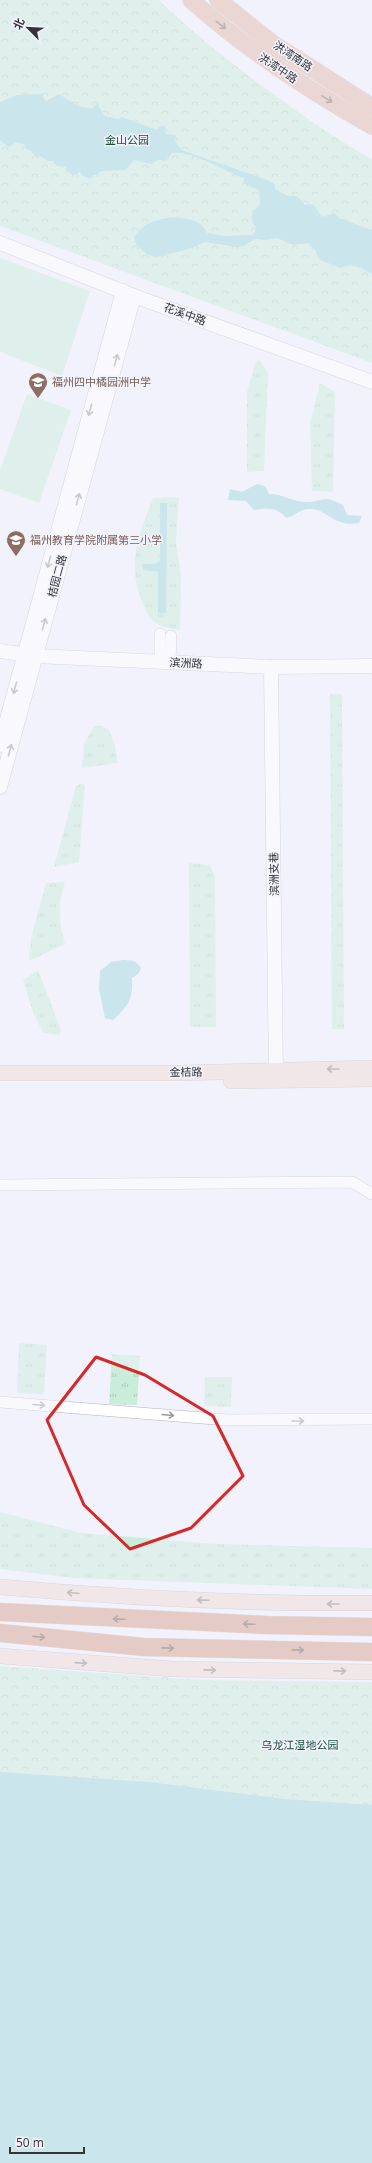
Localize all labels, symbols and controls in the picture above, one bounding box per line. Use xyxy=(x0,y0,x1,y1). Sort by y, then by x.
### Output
north arrow xyxy=(8,8,48,48)
text: 北 xyxy=(9,16,27,32)
one-way arrow xyxy=(215,21,226,30)
street label: 洪湾南路 xyxy=(271,37,316,74)
street label: 洪湾中路 xyxy=(256,49,301,86)
one-way arrow xyxy=(321,96,333,104)
park label: 金山公园 xyxy=(105,132,149,147)
street label: 花溪中路 xyxy=(162,299,208,328)
one-way arrow xyxy=(113,354,120,367)
school or university icon: 福州四中橘园洲中学 xyxy=(27,371,49,399)
place label: 福州四中橘园洲中学 xyxy=(52,374,151,389)
one-way arrow xyxy=(86,403,94,416)
one-way arrow xyxy=(75,493,82,506)
school or university icon: 福州教育学院附属第三小学 xyxy=(5,529,27,557)
place label: 福州教育学院附属第三小学 xyxy=(30,532,162,547)
street label: 桔园二路 xyxy=(44,553,69,599)
one-way arrow xyxy=(45,556,52,569)
one-way arrow xyxy=(41,618,48,631)
street label: 滨洲路 xyxy=(169,654,203,671)
one-way arrow xyxy=(11,681,18,694)
one-way arrow xyxy=(7,744,14,757)
street label: 滨洲支巷 xyxy=(266,852,281,896)
street label: 金桔路 xyxy=(169,1064,203,1079)
one-way arrow xyxy=(327,1065,340,1073)
one-way arrow xyxy=(32,1401,45,1409)
one-way arrow xyxy=(161,1412,174,1419)
one-way arrow xyxy=(291,1417,304,1425)
one-way arrow xyxy=(67,1590,80,1597)
one-way arrow xyxy=(197,1596,210,1604)
one-way arrow xyxy=(327,1600,340,1608)
one-way arrow xyxy=(113,1615,126,1623)
one-way arrow xyxy=(243,1621,256,1628)
one-way arrow xyxy=(32,1633,45,1641)
one-way arrow xyxy=(161,1644,174,1651)
one-way arrow xyxy=(291,1646,304,1654)
one-way arrow xyxy=(74,1659,87,1666)
one-way arrow xyxy=(203,1666,216,1673)
one-way arrow xyxy=(333,1668,346,1675)
park label: 乌龙江湿地公园 xyxy=(262,1737,339,1752)
scale bar xyxy=(10,2129,84,2155)
text: 50 m xyxy=(16,2134,44,2151)

